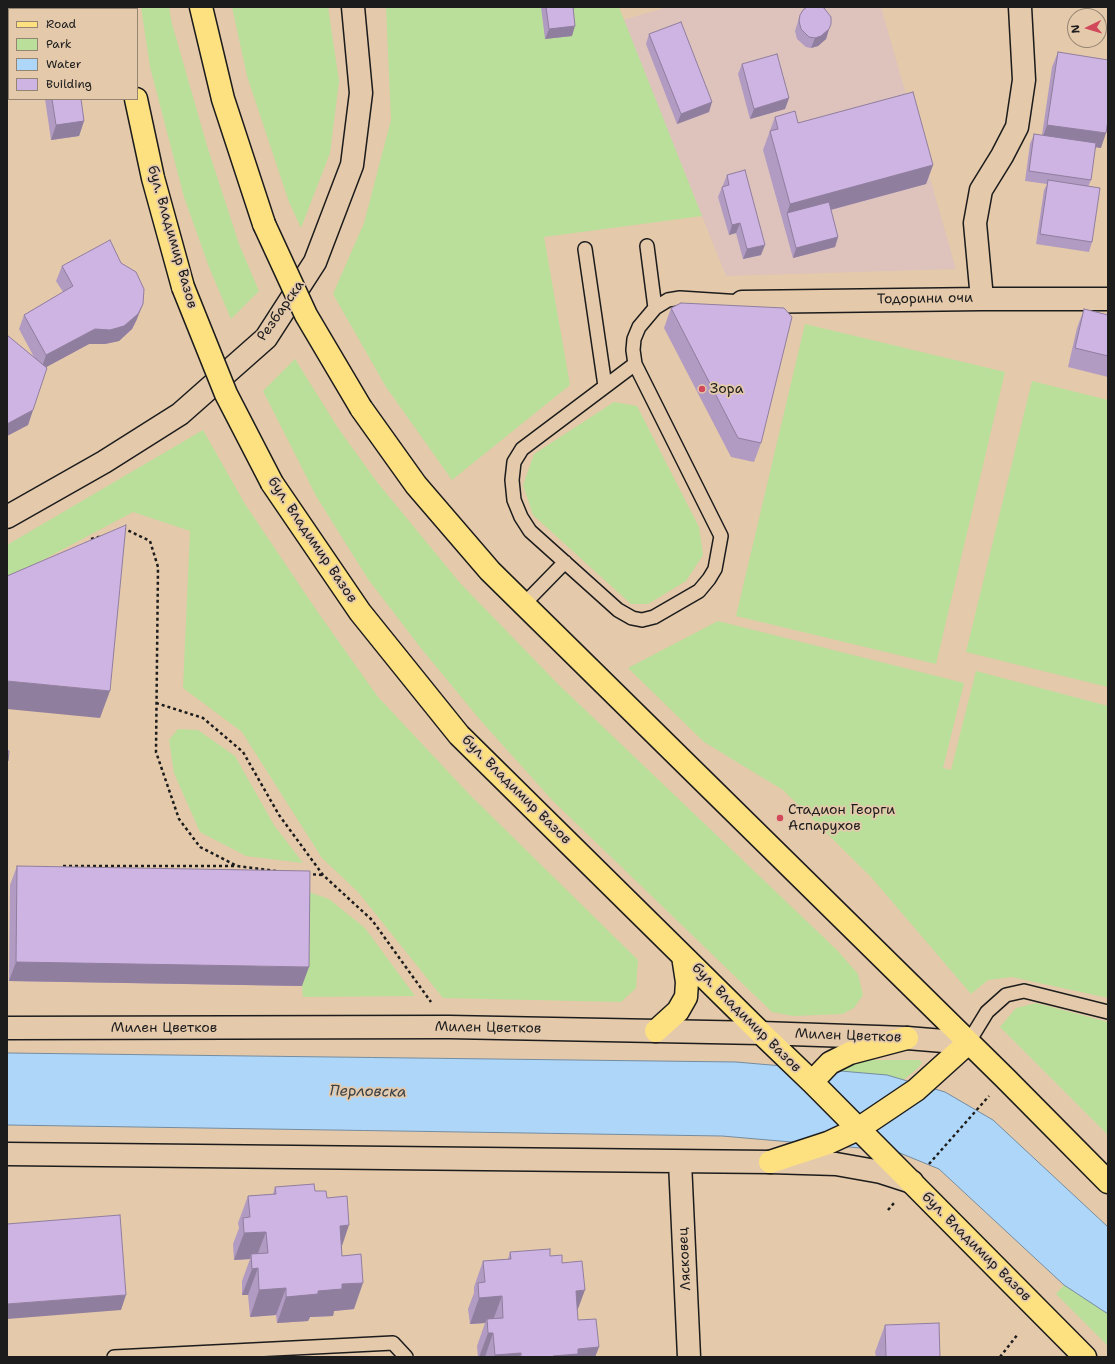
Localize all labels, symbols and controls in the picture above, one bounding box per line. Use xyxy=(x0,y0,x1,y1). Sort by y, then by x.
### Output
legend xyxy=(8,8,138,100)
north arrow xyxy=(1067,8,1107,48)
text: Road xyxy=(46,16,76,32)
text: N xyxy=(1068,24,1083,34)
text: Park xyxy=(46,36,72,52)
text: Water xyxy=(46,56,81,72)
text: Building xyxy=(46,76,92,92)
street label: бул. Владимир Вазов xyxy=(144,164,200,310)
street label: Резбарска xyxy=(254,277,308,345)
street label: Тодорини очи xyxy=(877,290,973,308)
place label: Зора xyxy=(710,381,743,397)
marker: Зора xyxy=(697,384,707,394)
street label: бул. Владимир Вазов xyxy=(264,474,360,606)
street label: бул. Владимир Вазов xyxy=(458,732,574,848)
place label: Стадион Георги Аспарухов xyxy=(788,802,895,834)
marker: Стадион Георги Аспарухов xyxy=(775,813,785,823)
street label: бул. Владимир Вазов xyxy=(688,960,804,1076)
street label: Милен Цветков xyxy=(435,1019,541,1037)
street label: Милен Цветков xyxy=(111,1020,217,1036)
street label: Милен Цветков xyxy=(795,1026,901,1046)
water label: Перловска xyxy=(329,1082,407,1102)
street label: бул. Владимир Вазов xyxy=(918,1189,1034,1305)
street label: Лясковец xyxy=(675,1227,695,1291)

